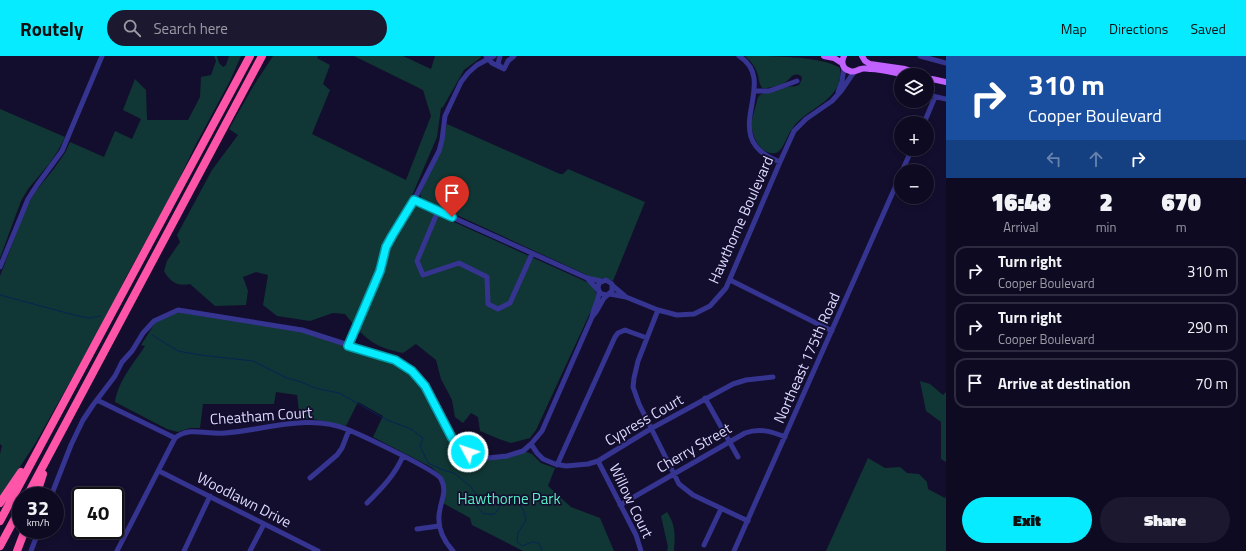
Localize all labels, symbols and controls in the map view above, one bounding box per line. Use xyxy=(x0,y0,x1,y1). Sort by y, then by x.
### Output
search box xyxy=(107,10,387,46)
text: Routely xyxy=(20,14,83,43)
icon: search xyxy=(121,17,143,39)
text: Search here xyxy=(153,17,228,40)
text: Map xyxy=(1061,18,1087,39)
text: Directions xyxy=(1109,18,1168,39)
text: Saved xyxy=(1190,18,1226,39)
text: 310 m xyxy=(1028,63,1105,106)
map controls xyxy=(894,68,934,204)
button: layers xyxy=(894,68,934,108)
icon: right xyxy=(962,72,1014,124)
text: Cooper Boulevard xyxy=(1028,102,1162,129)
button: + xyxy=(894,116,934,156)
icon: left xyxy=(1043,148,1065,170)
icon: ahead xyxy=(1085,148,1107,170)
icon: right xyxy=(1127,148,1149,170)
street label: Hawthorne Boulevard xyxy=(702,152,779,288)
button: − xyxy=(894,164,934,204)
pin xyxy=(435,176,469,217)
icon: arrive xyxy=(441,182,463,204)
text: 16:48 xyxy=(991,184,1051,220)
text: 2 xyxy=(1099,184,1113,220)
text: 670 xyxy=(1161,184,1201,220)
text: Arrival xyxy=(1003,217,1038,237)
text: min xyxy=(1096,217,1116,237)
text: m xyxy=(1176,217,1187,237)
text: Turn right xyxy=(998,250,1062,273)
icon: right xyxy=(964,260,986,282)
text: 310 m xyxy=(1187,260,1228,283)
text: Cooper Boulevard xyxy=(998,273,1095,293)
street label: Northeast 175th Road xyxy=(767,289,846,427)
text: Turn right xyxy=(998,306,1062,329)
icon: right xyxy=(964,316,986,338)
text: 290 m xyxy=(1187,316,1228,339)
text: Cooper Boulevard xyxy=(998,329,1095,349)
icon: arrive xyxy=(964,372,986,394)
text: Arrive at destination xyxy=(998,372,1131,395)
text: 70 m xyxy=(1195,372,1228,395)
street label: Cypress Court xyxy=(600,387,688,451)
street label: Cheatham Court xyxy=(209,400,314,431)
street label: Cherry Street xyxy=(652,416,736,478)
position arrow xyxy=(447,431,489,473)
street label: Willow Court xyxy=(603,460,660,543)
street label: Woodlawn Drive xyxy=(193,466,295,533)
speed limit sign: 40 xyxy=(72,487,124,539)
park label: Hawthorne Park xyxy=(457,487,561,510)
text: 32 xyxy=(27,492,49,523)
button: Exit xyxy=(962,497,1092,543)
button: Share xyxy=(1100,497,1230,543)
text: km/h xyxy=(27,515,49,530)

